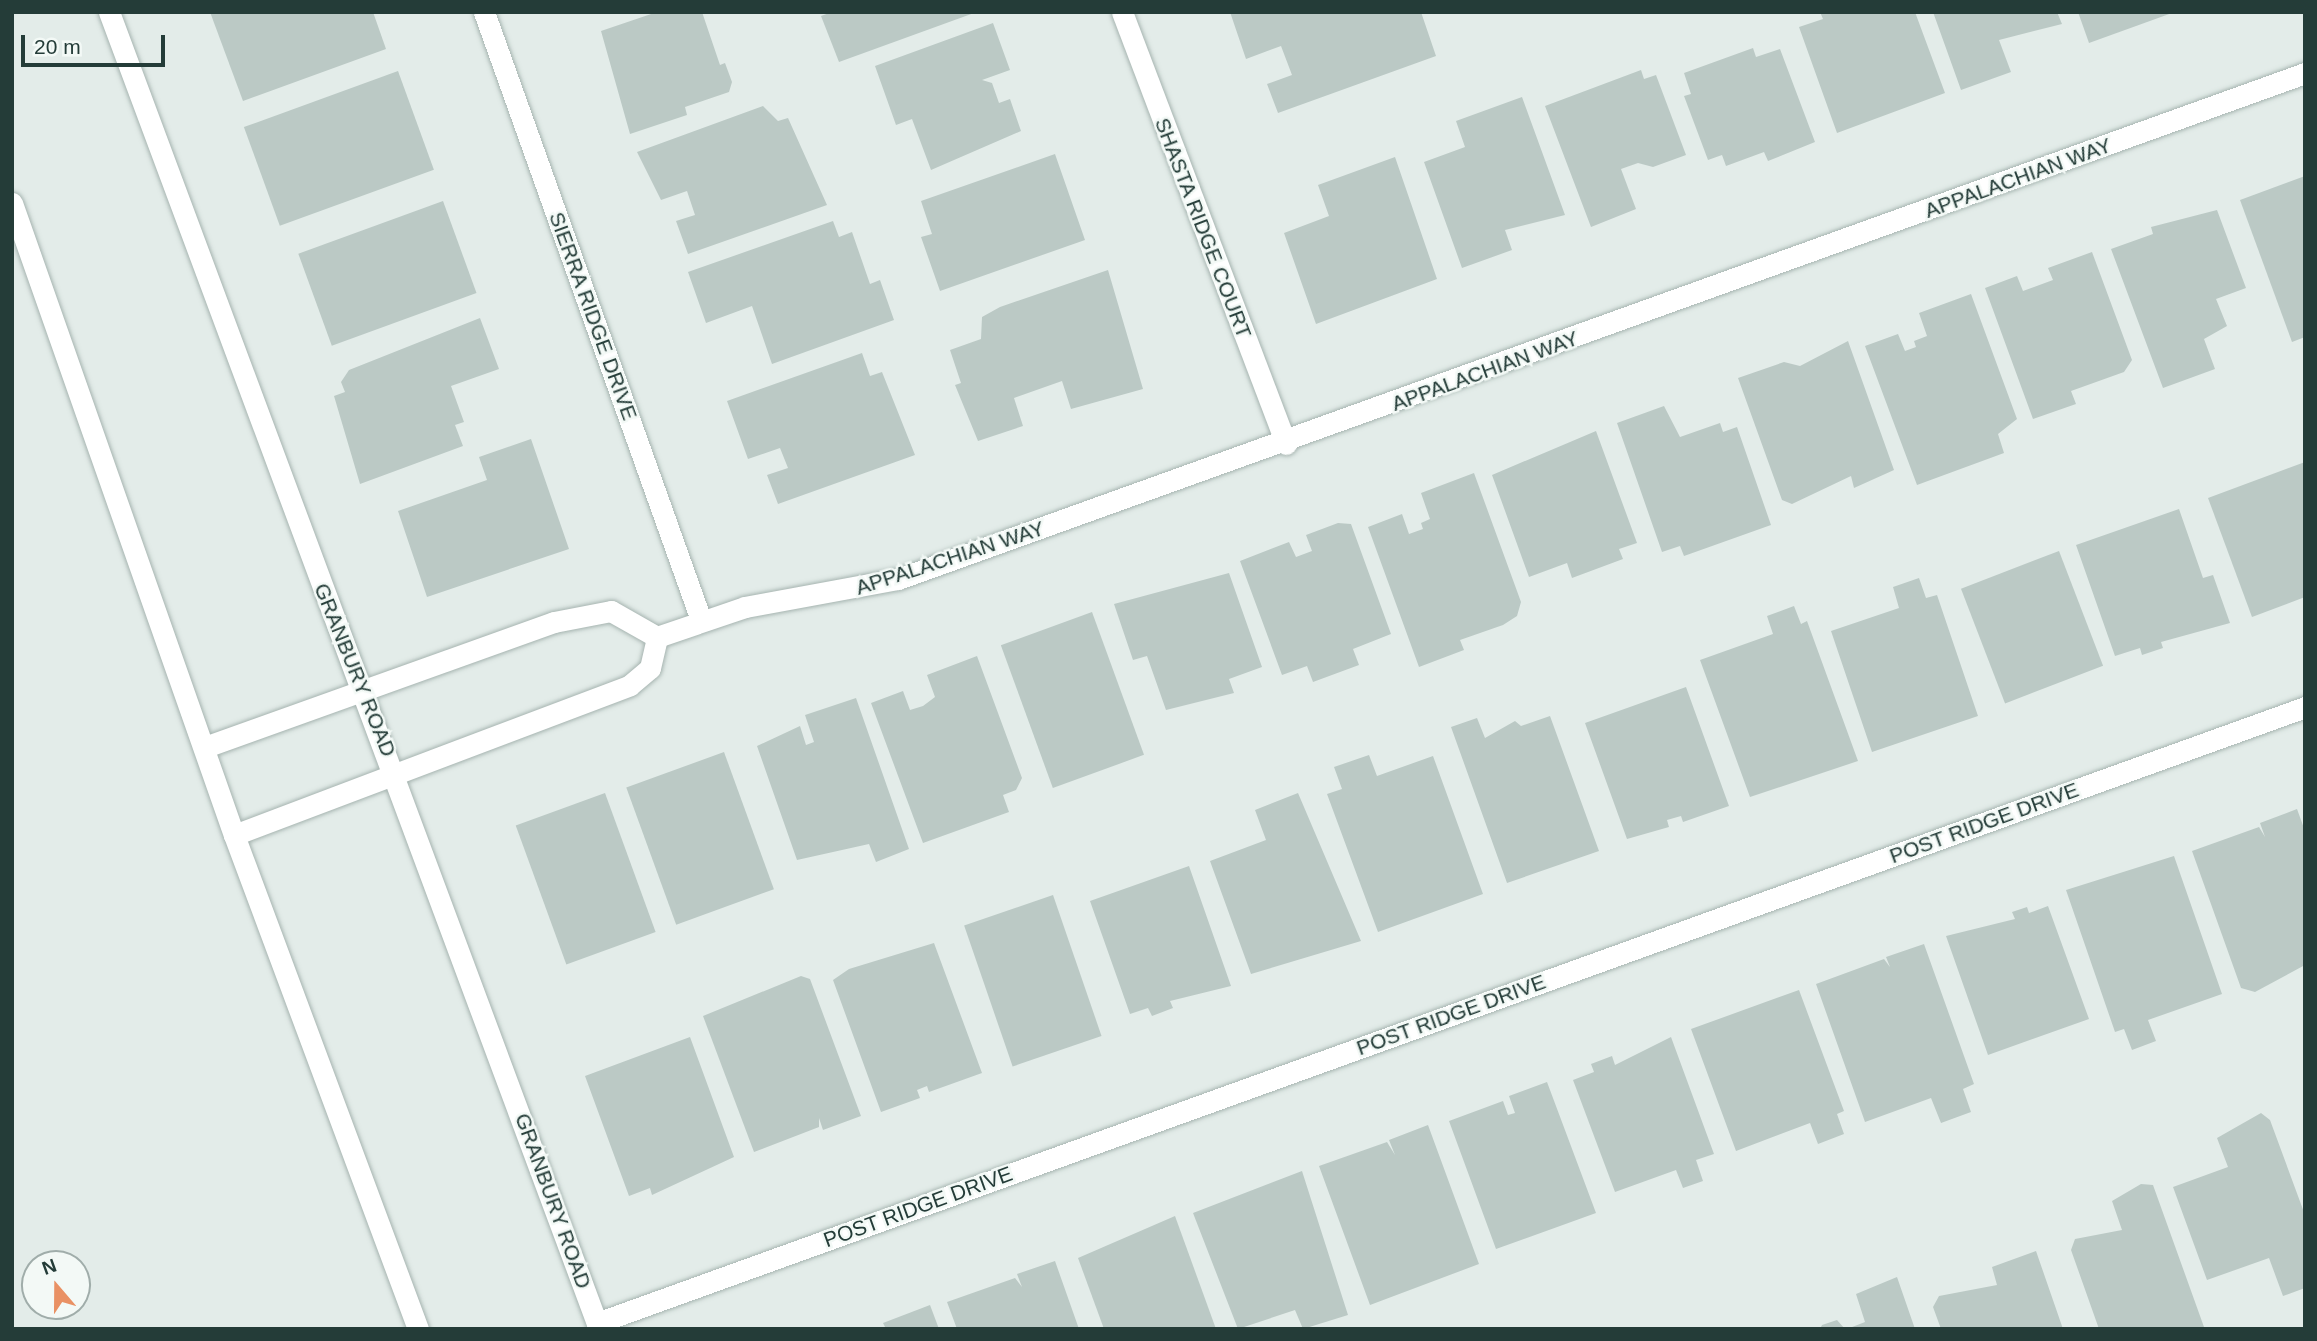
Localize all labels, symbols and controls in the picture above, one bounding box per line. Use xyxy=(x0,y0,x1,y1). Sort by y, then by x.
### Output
scale bar xyxy=(24,21,168,65)
text: 20 m xyxy=(34,35,81,58)
street label: SHASTA RIDGE COURT xyxy=(1149,114,1257,342)
street label: APPALACHIAN WAY xyxy=(1921,133,2115,223)
street label: SIERRA RIDGE DRIVE xyxy=(543,208,643,424)
street label: APPALACHIAN WAY xyxy=(1388,326,1582,416)
street label: APPALACHIAN WAY xyxy=(853,516,1047,600)
street label: GRANBURY ROAD xyxy=(309,579,401,761)
street label: POST RIDGE DRIVE xyxy=(1886,777,2082,869)
street label: POST RIDGE DRIVE xyxy=(1353,969,1549,1061)
street label: GRANBURY ROAD xyxy=(509,1110,597,1292)
street label: POST RIDGE DRIVE xyxy=(820,1161,1016,1253)
north arrow xyxy=(21,1250,91,1320)
text: N xyxy=(39,1254,59,1279)

